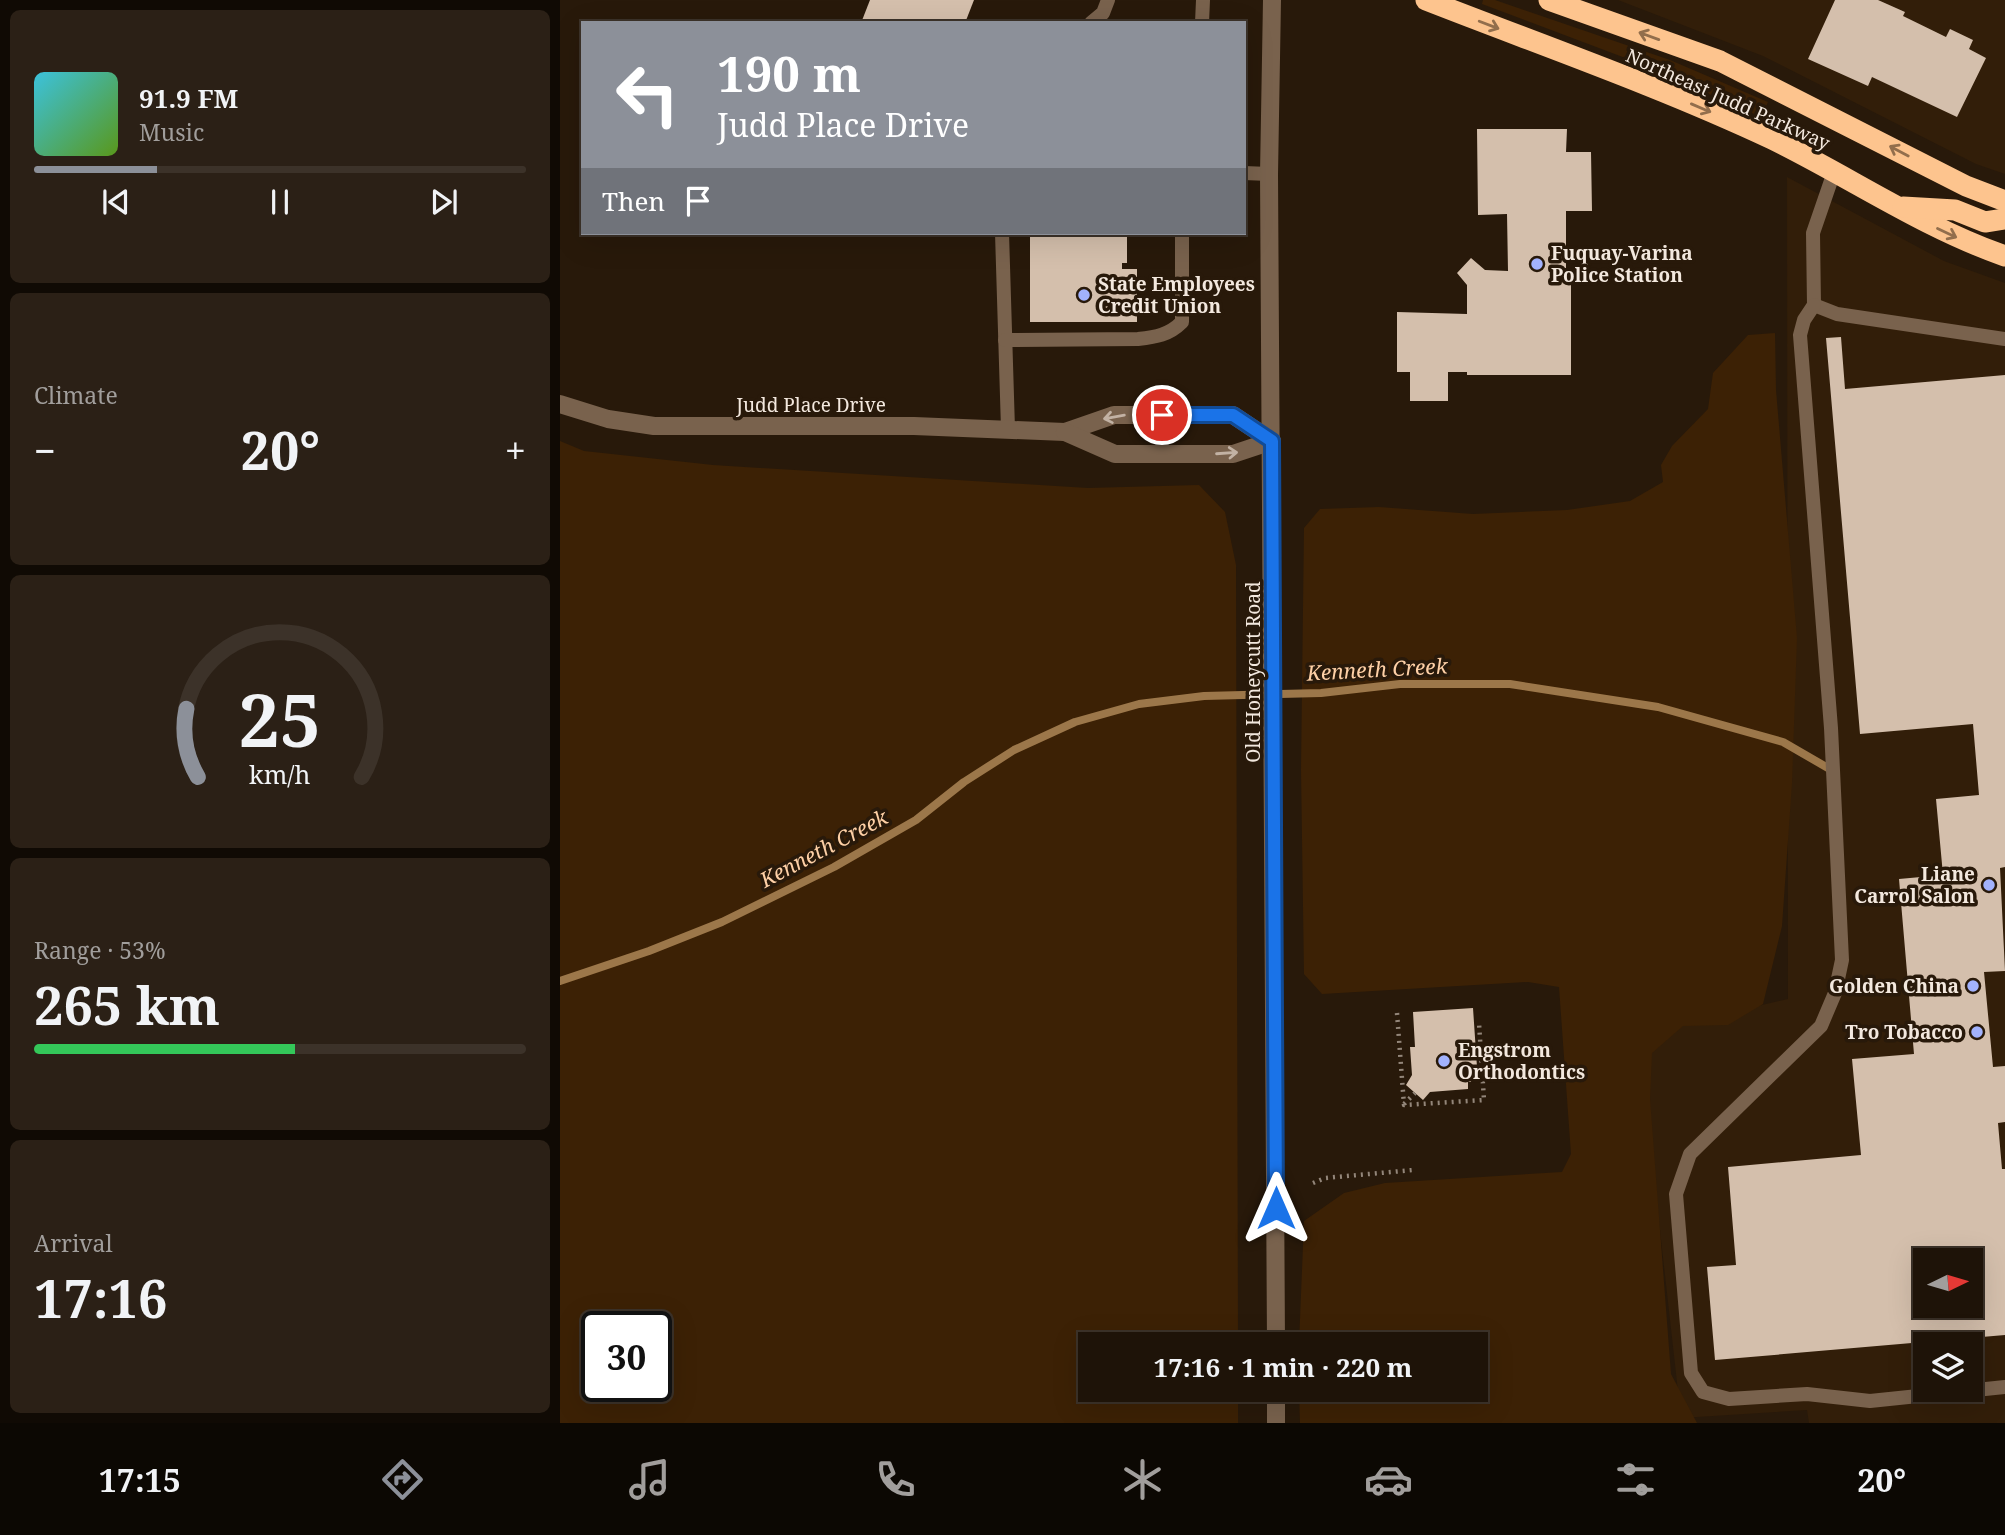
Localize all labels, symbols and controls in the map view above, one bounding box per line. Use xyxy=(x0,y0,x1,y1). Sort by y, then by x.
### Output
one-way arrow xyxy=(1478,19,1500,32)
one-way arrow xyxy=(1638,28,1660,41)
text: 190 m xyxy=(717,40,861,106)
street label: Northeast Judd Parkway xyxy=(1622,42,1834,156)
icon: left xyxy=(602,49,693,140)
text: 91.9 FM xyxy=(139,80,238,116)
one-way arrow xyxy=(1690,102,1711,115)
text: Judd Place Drive xyxy=(717,103,969,146)
text: Music xyxy=(139,116,204,148)
one-way arrow xyxy=(1889,144,1910,158)
icon: arrive xyxy=(679,182,717,220)
icon: previous xyxy=(97,183,135,221)
icon: pause xyxy=(261,183,299,221)
icon: next xyxy=(425,183,463,221)
text: Then xyxy=(602,183,665,219)
one-way arrow xyxy=(1937,227,1958,240)
place label: Fuquay-Varina Police Station xyxy=(1551,240,1693,288)
marker: Fuquay-Varina Police Station xyxy=(1529,256,1545,272)
place label: State Employees Credit Union xyxy=(1098,271,1255,319)
marker: State Employees Credit Union xyxy=(1076,287,1092,303)
text: Climate xyxy=(34,379,118,411)
pin xyxy=(1132,385,1192,445)
street label: Judd Place Drive xyxy=(735,392,886,418)
icon: arrive xyxy=(1143,396,1181,434)
one-way arrow xyxy=(1103,411,1126,424)
text: 20° xyxy=(241,414,320,485)
text: − xyxy=(34,424,56,476)
text: + xyxy=(505,424,526,476)
one-way arrow xyxy=(1215,446,1237,459)
street label: Old Honeycutt Road xyxy=(1240,581,1266,763)
water label: Kenneth Creek xyxy=(1305,651,1449,687)
text: 25 xyxy=(239,670,321,769)
text: km/h xyxy=(249,757,311,791)
water label: Kenneth Creek xyxy=(754,802,893,894)
place label: Liane Carrol Salon xyxy=(1854,861,1975,909)
marker: Liane Carrol Salon xyxy=(1981,877,1997,893)
text: Range · 53% xyxy=(34,934,166,966)
text: 265 km xyxy=(34,969,220,1040)
place label: Golden China xyxy=(1829,973,1959,999)
marker: Golden China xyxy=(1965,978,1981,994)
place label: Tro Tobacco xyxy=(1845,1019,1963,1045)
marker: Tro Tobacco xyxy=(1969,1024,1985,1040)
place label: Engstrom Orthodontics xyxy=(1458,1037,1585,1085)
marker: Engstrom Orthodontics xyxy=(1436,1053,1452,1069)
position arrow xyxy=(1239,1171,1313,1245)
text: Arrival xyxy=(34,1227,113,1259)
north arrow xyxy=(1913,1248,1983,1318)
map controls xyxy=(1913,1248,1983,1402)
text: 17:16 xyxy=(34,1262,167,1333)
speed limit sign: 30 xyxy=(581,1311,672,1402)
button: layers xyxy=(1913,1332,1983,1402)
text: 17:16 · 1 min · 220 m xyxy=(1153,1349,1413,1385)
icon: directions xyxy=(378,1455,427,1504)
icon: music xyxy=(625,1455,674,1504)
icon: phone xyxy=(871,1455,920,1504)
icon: climate xyxy=(1118,1455,1167,1504)
icon: car xyxy=(1364,1455,1413,1504)
icon: filters xyxy=(1611,1455,1660,1504)
text: 17:15 xyxy=(99,1458,181,1501)
text: 20° xyxy=(1857,1458,1906,1501)

